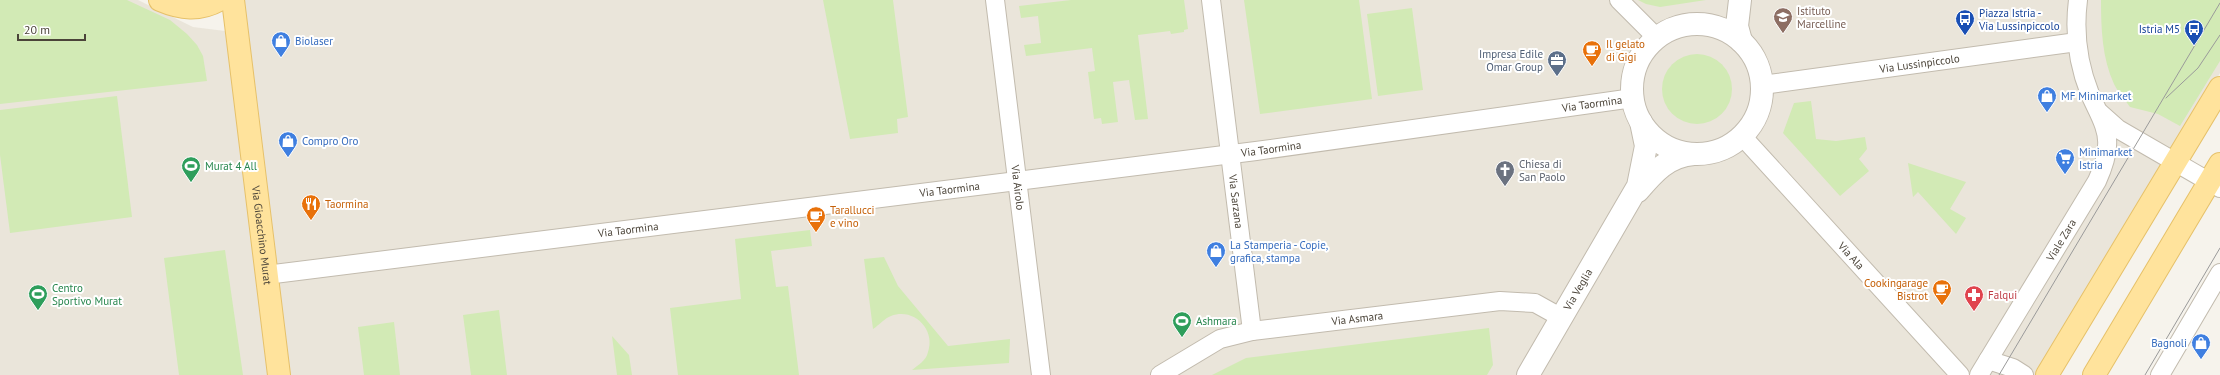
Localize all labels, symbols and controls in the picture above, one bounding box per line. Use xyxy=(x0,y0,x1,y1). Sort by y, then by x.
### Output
place label: Istituto Marcelline xyxy=(1797,4,1847,31)
school or university icon: Istituto Marcelline xyxy=(1772,6,1794,34)
place label: Piazza Istria - Via Lussinpiccolo xyxy=(1978,6,2060,33)
bus stop icon: Piazza Istria - Via Lussinpiccolo xyxy=(1954,8,1976,36)
scale bar xyxy=(18,16,85,42)
bus stop icon: Istria M5 xyxy=(2183,18,2205,46)
text: 20 m xyxy=(24,22,50,37)
place label: Istria M5 xyxy=(2139,22,2180,36)
shop icon: Biolaser xyxy=(270,30,292,58)
place label: Biolaser xyxy=(295,34,333,48)
place label: Il gelato di Gigi xyxy=(1606,37,1645,64)
cafe icon: Il gelato di Gigi xyxy=(1581,39,1603,67)
place label: Impresa Edile Omar Group xyxy=(1479,47,1543,74)
office icon: Impresa Edile Omar Group xyxy=(1546,49,1568,77)
street label: Via Lussinpiccolo xyxy=(1878,51,1961,76)
shop icon: MF Minimarket xyxy=(2036,85,2058,113)
place label: MF Minimarket xyxy=(2061,89,2132,103)
street label: Via Taormina xyxy=(1560,93,1623,115)
shop icon: Compro Oro xyxy=(277,130,299,158)
place label: Compro Oro xyxy=(302,134,359,148)
street label: Via Taormina xyxy=(1239,138,1302,160)
place label: Minimarket Istria xyxy=(2079,145,2132,172)
supermarket icon: Minimarket Istria xyxy=(2054,147,2076,175)
sports icon: Murat 4 All xyxy=(180,155,202,183)
place label: Chiesa di San Paolo xyxy=(1519,157,1566,184)
place label: Murat 4 All xyxy=(205,159,258,173)
church icon: Chiesa di San Paolo xyxy=(1494,159,1516,187)
street label: Via Airolo xyxy=(1008,163,1028,211)
street label: Via Sarzana xyxy=(1226,173,1246,229)
street label: Via Taormina xyxy=(918,179,981,200)
street label: Via Gioacchino Murat xyxy=(249,184,275,286)
restaurant icon: Taormina xyxy=(300,193,322,221)
place label: Taormina xyxy=(325,197,368,211)
place label: Tarallucci e vino xyxy=(830,203,875,230)
cafe icon: Tarallucci e vino xyxy=(805,205,827,233)
street label: Viale Zara xyxy=(2042,216,2079,264)
street label: Via Taormina xyxy=(596,219,659,240)
place label: La Stamperia - Copie, grafica, stampa xyxy=(1230,238,1328,265)
street label: Via Ala xyxy=(1834,238,1867,272)
shop icon: La Stamperia - Copie, grafica, stampa xyxy=(1205,240,1227,268)
street label: Via Veglia xyxy=(1560,266,1595,314)
place label: Cookingarage Bistrot xyxy=(1864,276,1928,303)
cafe icon: Cookingarage Bistrot xyxy=(1931,278,1953,306)
place label: Centro Sportivo Murat xyxy=(52,281,122,308)
sports icon: Centro Sportivo Murat xyxy=(27,283,49,311)
pharmacy icon: Falqui xyxy=(1963,284,1985,312)
place label: Falqui xyxy=(1988,288,2017,302)
street label: Via Asmara xyxy=(1330,308,1384,328)
sports icon: Ashmara xyxy=(1171,310,1193,338)
place label: Ashmara xyxy=(1196,314,1237,328)
shop icon: Bagnoli xyxy=(2190,332,2212,360)
place label: Bagnoli xyxy=(2151,336,2187,350)

